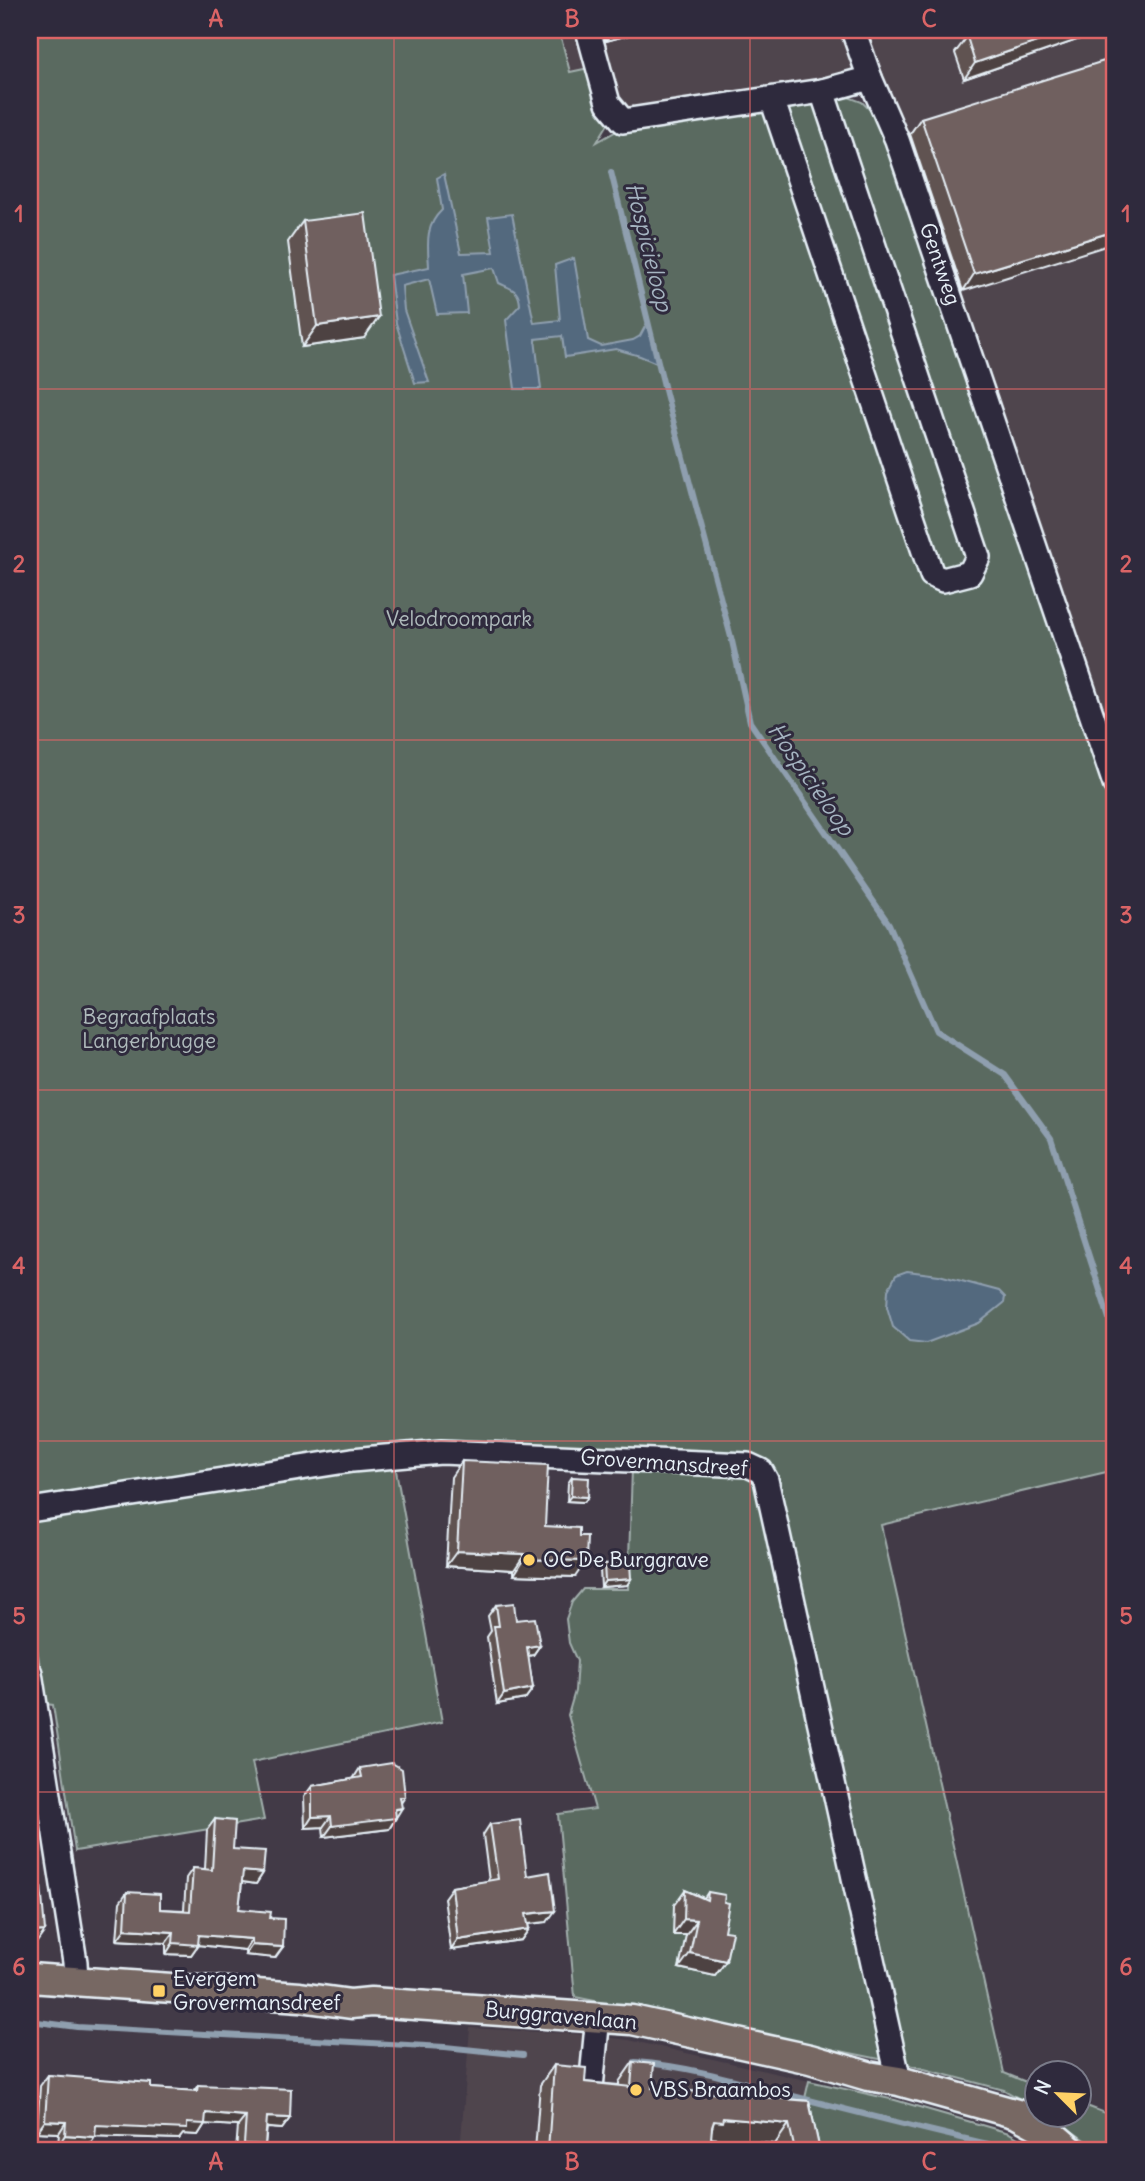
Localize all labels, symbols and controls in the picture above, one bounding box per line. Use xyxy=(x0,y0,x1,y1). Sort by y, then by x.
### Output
text: A xyxy=(209,4,224,33)
text: B xyxy=(564,4,580,33)
text: C xyxy=(921,4,937,33)
water label: Hospicieloop xyxy=(620,180,680,315)
text: 1 xyxy=(14,199,24,228)
text: 1 xyxy=(1121,199,1131,228)
street label: Gentweg xyxy=(914,219,967,308)
text: 2 xyxy=(13,549,26,578)
text: 2 xyxy=(1120,549,1133,578)
park label: Velodroompark xyxy=(386,605,532,632)
water label: Hospicieloop xyxy=(762,717,862,842)
text: 3 xyxy=(12,900,26,929)
text: 3 xyxy=(1119,900,1133,929)
park label: Begraafplaats Langerbrugge xyxy=(82,1003,216,1054)
text: 4 xyxy=(12,1251,26,1280)
text: 4 xyxy=(1119,1251,1133,1280)
street label: Grovermansdreef xyxy=(580,1443,750,1482)
place label: OC De Burggrave xyxy=(543,1546,709,1573)
marker: OC De Burggrave xyxy=(521,1552,537,1568)
text: 5 xyxy=(12,1601,26,1630)
text: 5 xyxy=(1119,1601,1133,1630)
text: 6 xyxy=(12,1952,26,1981)
text: 6 xyxy=(1119,1952,1133,1981)
place label: Evergem Grovermansdreef xyxy=(173,1965,341,2016)
marker: Evergem Grovermansdreef xyxy=(151,1983,167,1999)
street label: Burggravenlaan xyxy=(484,1995,638,2036)
north arrow xyxy=(1023,2058,1092,2128)
place label: VBS Braambos xyxy=(650,2076,791,2103)
text: N xyxy=(1029,2076,1056,2098)
marker: VBS Braambos xyxy=(628,2082,644,2098)
text: A xyxy=(209,2147,224,2176)
text: B xyxy=(564,2147,580,2176)
text: C xyxy=(921,2147,937,2176)

